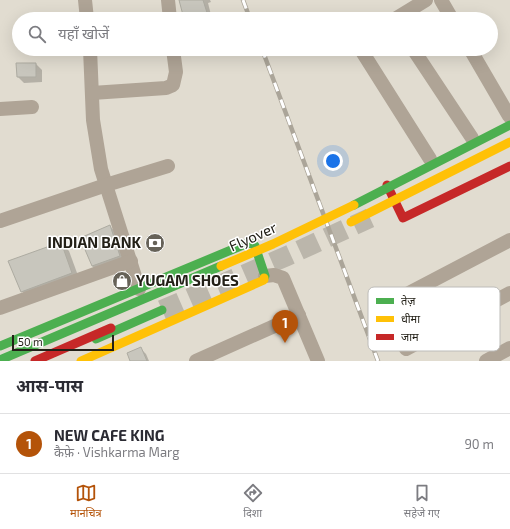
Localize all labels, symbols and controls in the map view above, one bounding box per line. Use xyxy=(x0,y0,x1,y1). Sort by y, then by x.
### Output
search box xyxy=(12,12,498,56)
icon: search xyxy=(26,23,48,45)
text: यहाँ खोजें xyxy=(58,24,109,42)
your location xyxy=(323,151,343,171)
street label: Flyover xyxy=(226,218,279,255)
bank icon: INDIAN BANK xyxy=(144,232,166,254)
place label: INDIAN BANK xyxy=(48,233,141,251)
shop icon: YUGAM SHOES xyxy=(111,270,133,292)
place label: YUGAM SHOES xyxy=(136,271,239,289)
legend xyxy=(368,287,500,351)
text: तेज़ xyxy=(401,294,416,307)
pin: 1 xyxy=(272,310,298,343)
text: धीमा xyxy=(401,312,420,325)
text: जाम xyxy=(401,330,419,343)
scale bar xyxy=(12,333,114,352)
text: 50 m xyxy=(18,335,43,348)
text: आस-पास xyxy=(16,375,83,395)
text: NEW CAFE KING xyxy=(54,426,165,444)
text: 1 xyxy=(26,436,32,452)
text: 90 m xyxy=(464,436,494,452)
text: कैफ़े · Vishkarma Marg xyxy=(54,444,180,460)
tab: मानचित्र xyxy=(70,482,102,521)
tab: दिशा xyxy=(242,482,264,521)
tab: सहेजे गए xyxy=(404,482,440,521)

